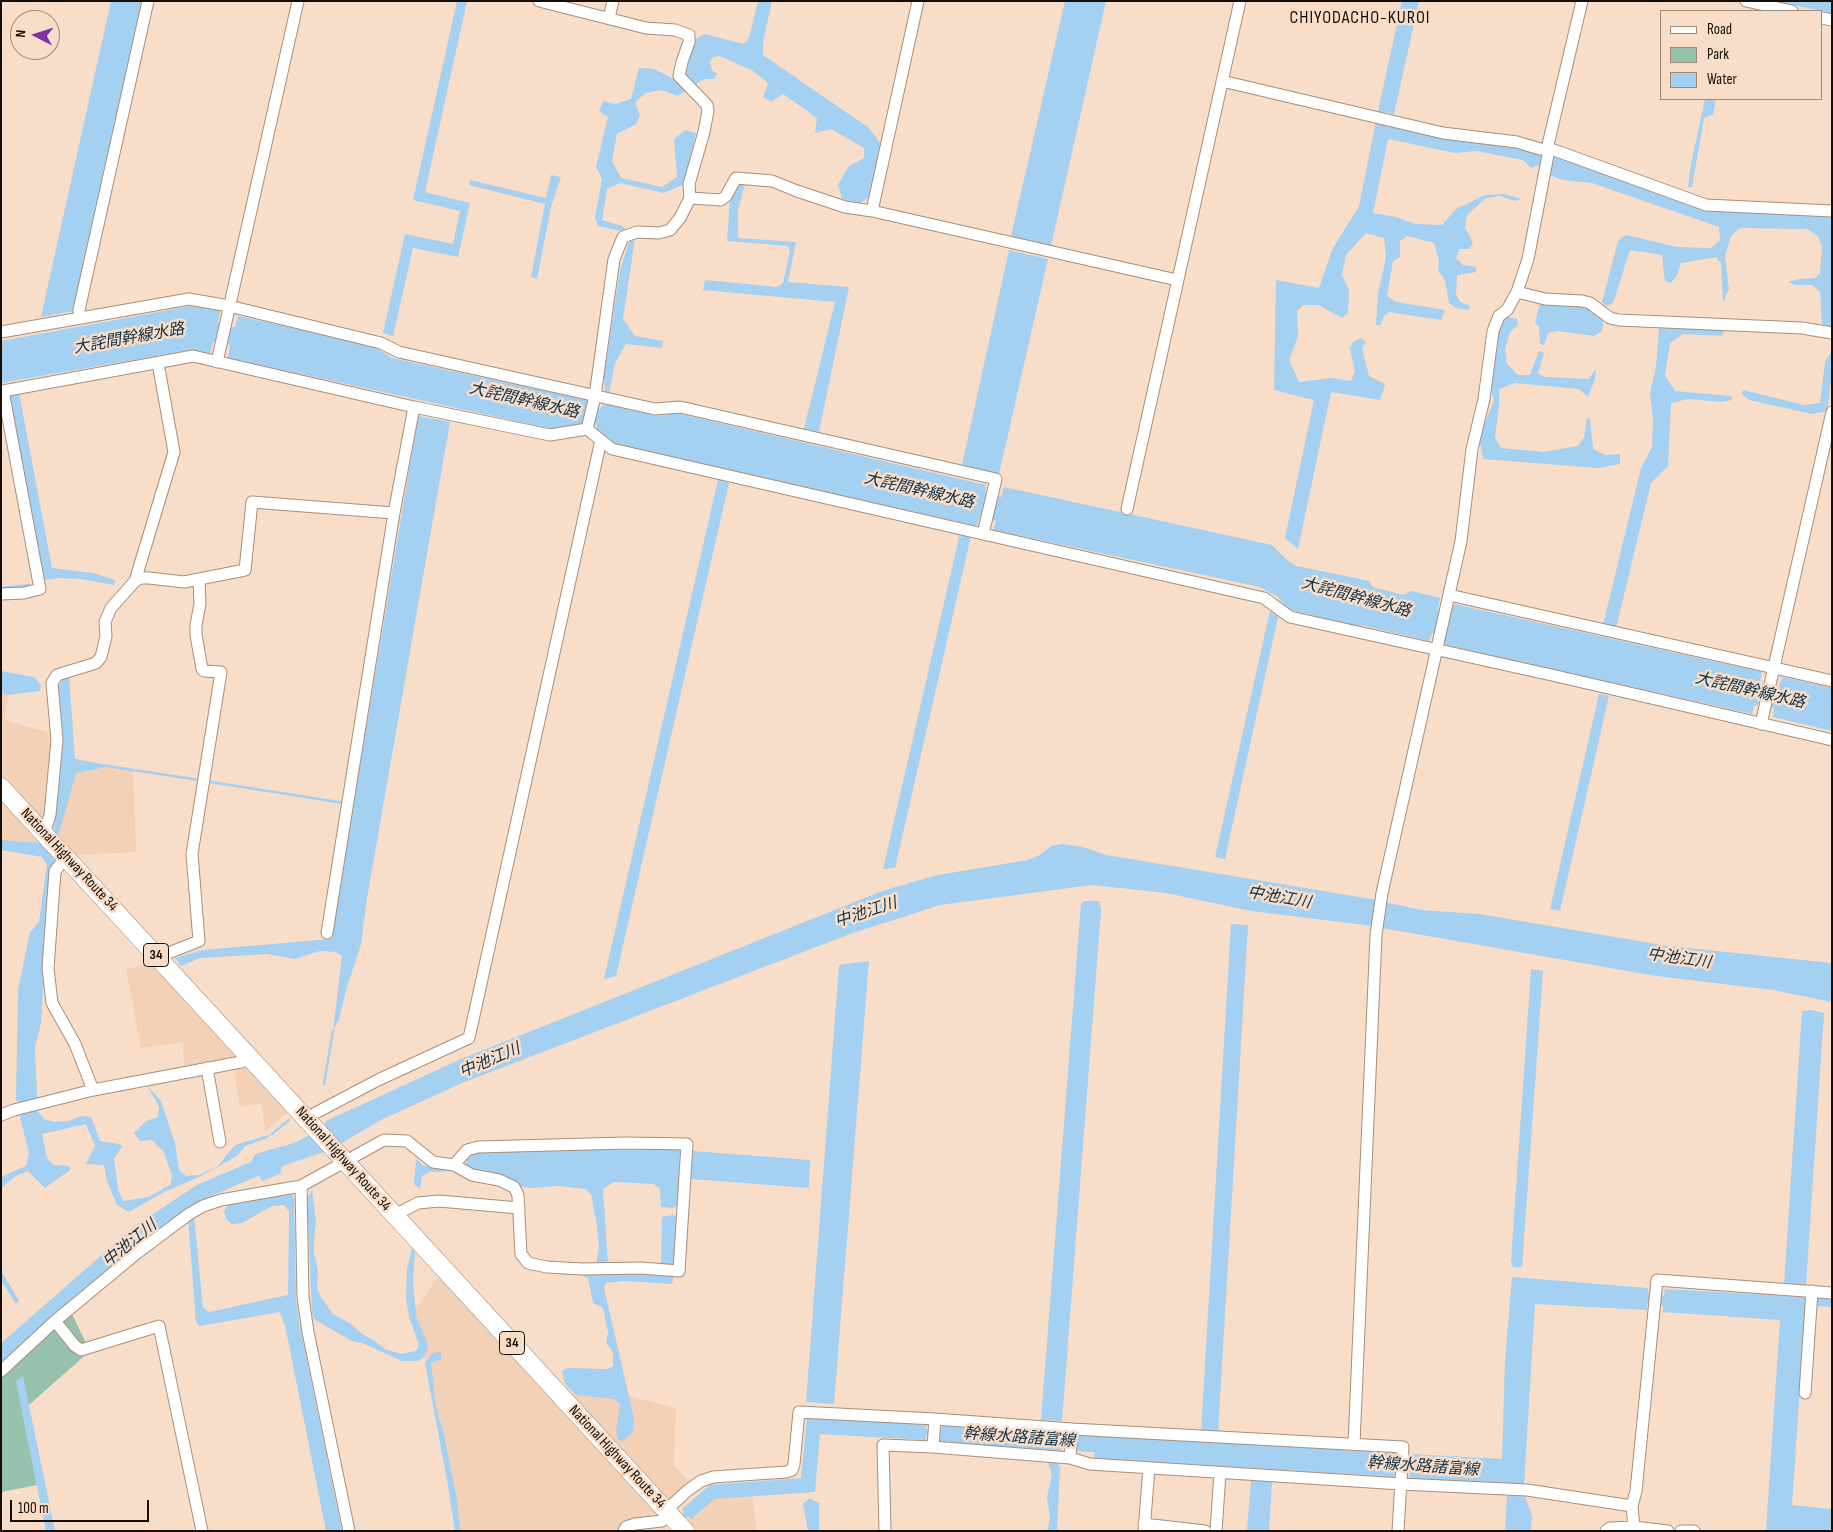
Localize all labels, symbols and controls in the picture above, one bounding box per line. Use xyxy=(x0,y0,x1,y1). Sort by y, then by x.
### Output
district label: CHIYODACHO-KUROI xyxy=(1288,7,1432,29)
north arrow xyxy=(10,10,60,60)
legend xyxy=(1660,10,1823,100)
text: Road xyxy=(1707,20,1732,39)
text: N xyxy=(12,29,29,38)
text: Park xyxy=(1707,45,1729,64)
text: Water xyxy=(1707,70,1737,89)
water label: 大詫間幹線水路 xyxy=(72,320,186,358)
water label: 大詫間幹線水路 xyxy=(467,379,581,423)
water label: 大詫間幹線水路 xyxy=(862,469,976,513)
water label: 大詫間幹線水路 xyxy=(1299,574,1413,622)
water label: 大詫間幹線水路 xyxy=(1693,669,1807,713)
street label: National Highway Route 34 xyxy=(17,805,121,915)
water label: 中池江川 xyxy=(1246,883,1312,913)
water label: 中池江川 xyxy=(833,894,899,932)
road number: 34 xyxy=(144,944,168,966)
water label: 中池江川 xyxy=(1646,945,1712,973)
water label: 中池江川 xyxy=(457,1040,523,1082)
street label: National Highway Route 34 xyxy=(291,1103,395,1215)
water label: 中池江川 xyxy=(99,1216,161,1272)
road number: 34 xyxy=(500,1332,524,1355)
street label: National Highway Route 34 xyxy=(565,1402,669,1512)
water label: 幹線水路諸富線 xyxy=(962,1425,1076,1451)
water label: 幹線水路諸富線 xyxy=(1366,1454,1480,1480)
scale bar xyxy=(12,1490,151,1522)
text: 100 m xyxy=(18,1499,49,1518)

